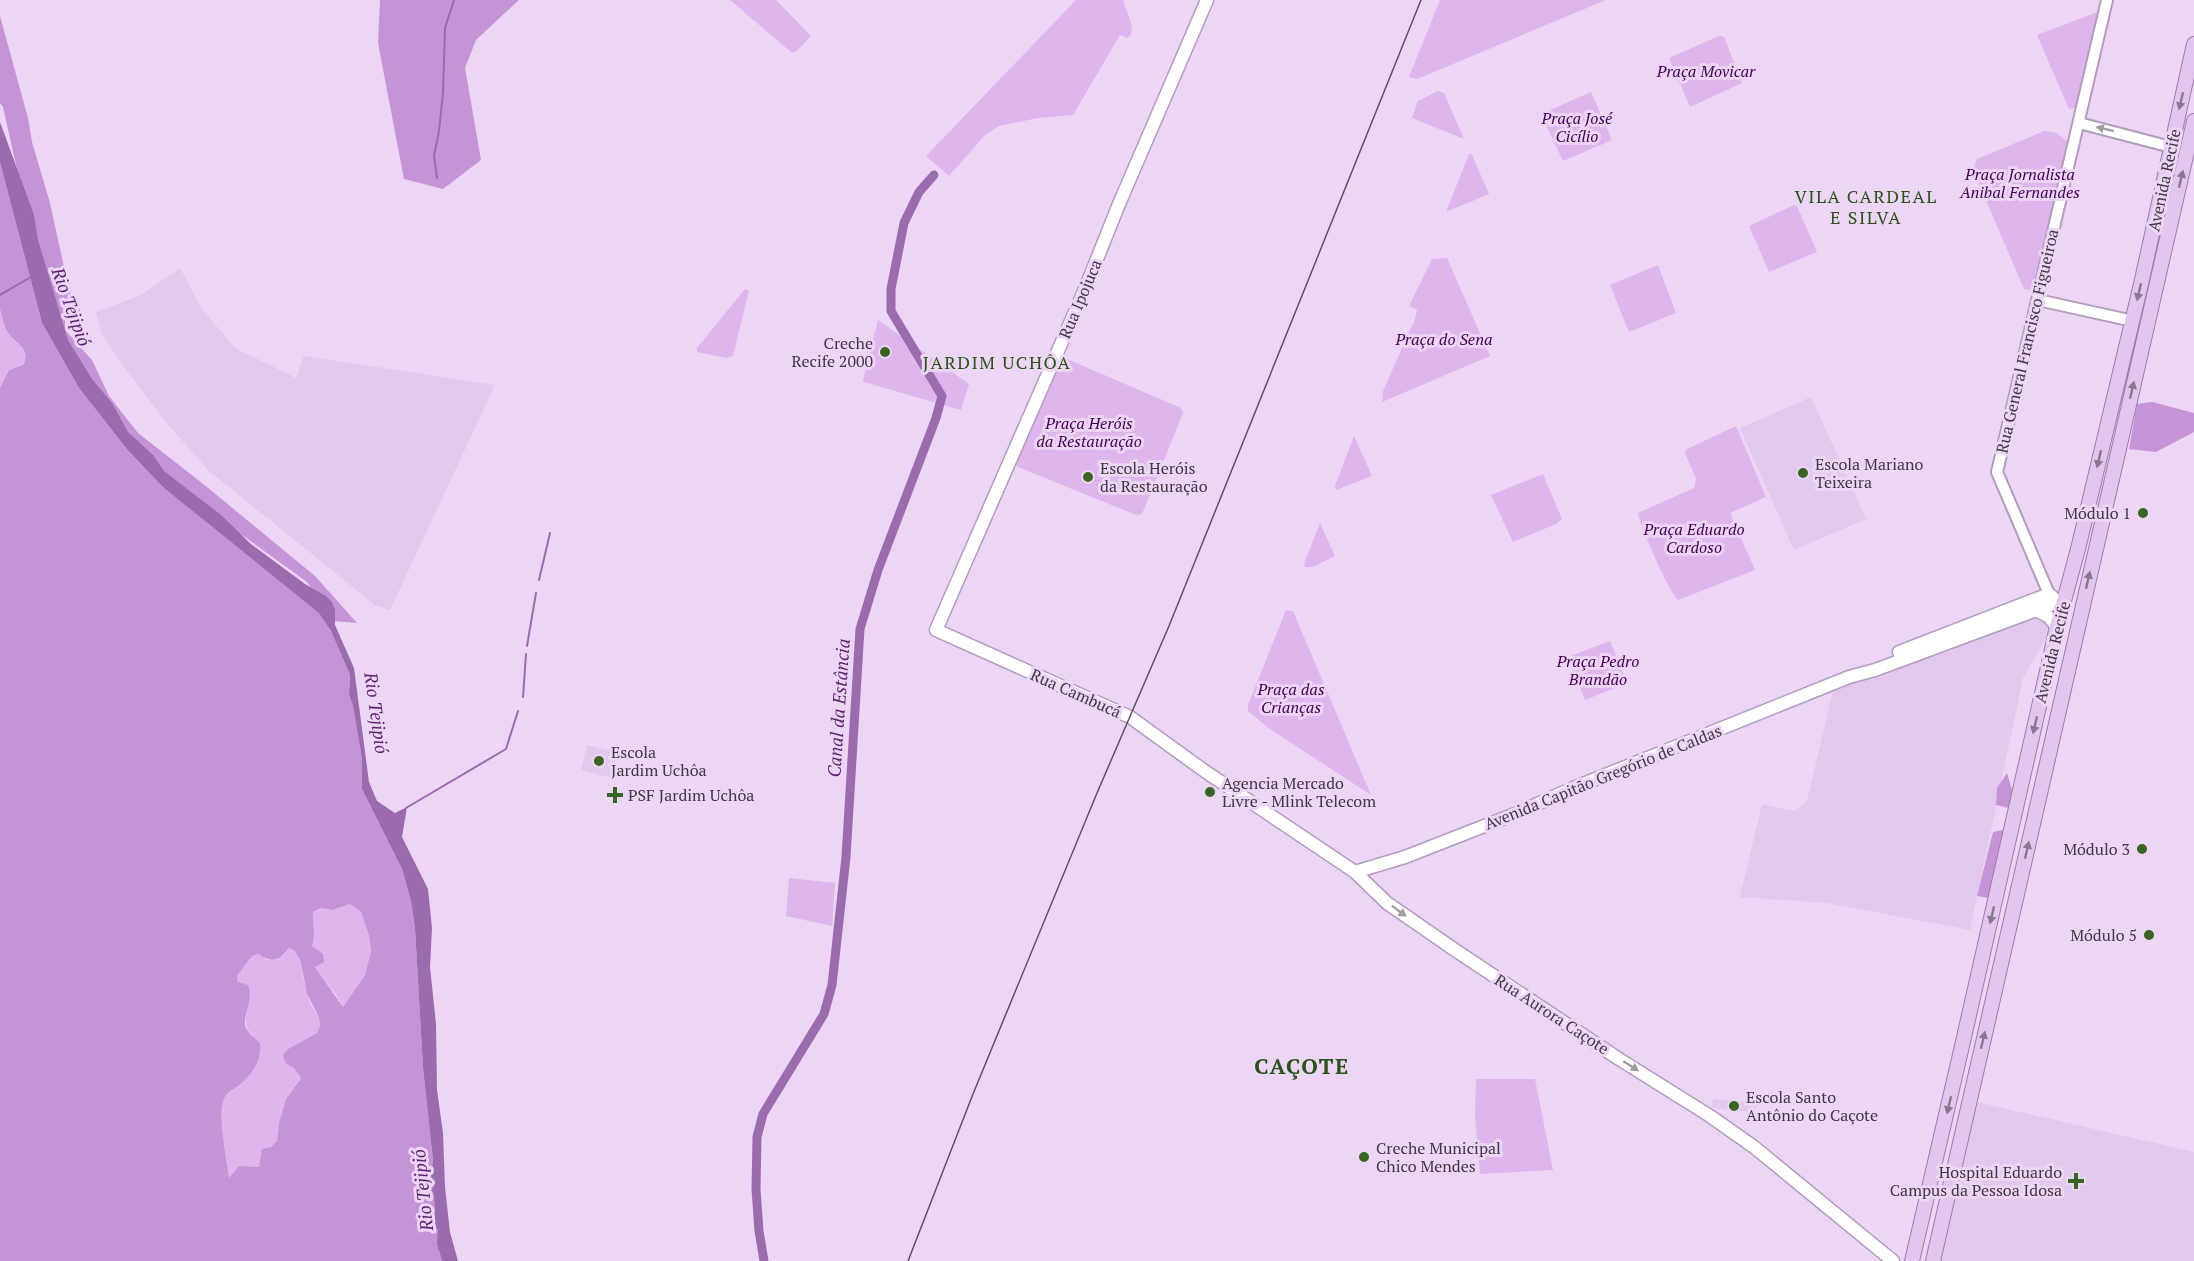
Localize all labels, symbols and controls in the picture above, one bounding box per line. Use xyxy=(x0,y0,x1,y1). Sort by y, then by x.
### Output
park label: Praça Movicar xyxy=(1656,60,1756,82)
one-way arrow xyxy=(2176,92,2186,110)
park label: Praça José Cicílio xyxy=(1541,107,1613,147)
one-way arrow xyxy=(2096,124,2114,134)
street label: Avenida Recife xyxy=(2142,127,2186,233)
park label: Praça Jornalista Anibal Fernandes xyxy=(1959,163,2080,203)
one-way arrow xyxy=(2176,170,2186,189)
district label: VILA CARDEAL E SILVA xyxy=(1794,184,1938,229)
street label: Rua General Francisco Figueiroa xyxy=(1990,227,2064,455)
street label: Rua Ipojuca xyxy=(1053,256,1107,342)
water label: Rio Tejipió xyxy=(46,263,97,349)
one-way arrow xyxy=(2134,282,2144,301)
park label: Praça do Sena xyxy=(1394,328,1493,350)
place label: Creche Recife 2000 xyxy=(792,332,873,372)
marker: Creche Recife 2000 xyxy=(878,345,892,359)
district label: JARDIM UCHÔA xyxy=(923,350,1071,374)
one-way arrow xyxy=(2127,380,2137,399)
park label: Praça Heróis da Restauração xyxy=(1036,412,1142,452)
one-way arrow xyxy=(2094,450,2103,469)
place label: Escola Mariano Teixeira xyxy=(1815,453,1924,493)
place label: Escola Heróis da Restauração xyxy=(1100,457,1208,497)
marker: Escola Mariano Teixeira xyxy=(1796,466,1810,480)
marker: Escola Heróis da Restauração xyxy=(1081,470,1095,484)
place label: Módulo 1 xyxy=(2064,502,2131,524)
marker: Módulo 1 xyxy=(2136,506,2150,520)
park label: Praça Eduardo Cardoso xyxy=(1642,518,1745,558)
one-way arrow xyxy=(2083,570,2093,589)
street label: Avenida Recife xyxy=(2029,599,2075,705)
water label: Canal da Estância xyxy=(821,638,855,778)
park label: Praça Pedro Brandão xyxy=(1556,650,1639,690)
street label: Rua Cambucá xyxy=(1027,663,1125,723)
water label: Rio Tejipió xyxy=(359,670,395,755)
park label: Praça das Crianças xyxy=(1256,678,1325,718)
one-way arrow xyxy=(2029,716,2039,734)
street label: Avenida Capitão Gregório de Caldas xyxy=(1481,719,1725,835)
place label: Escola Jardim Uchôa xyxy=(611,741,707,781)
marker: Escola Jardim Uchôa xyxy=(592,754,606,768)
place label: Agencia Mercado Livre - Mlink Telecom xyxy=(1222,772,1376,812)
place label: PSF Jardim Uchôa xyxy=(628,784,754,806)
marker: Agencia Mercado Livre - Mlink Telecom xyxy=(1203,785,1217,799)
marker: PSF Jardim Uchôa xyxy=(606,786,624,804)
place label: Módulo 3 xyxy=(2063,838,2130,860)
one-way arrow xyxy=(2022,841,2032,859)
marker: Módulo 3 xyxy=(2135,842,2149,856)
one-way arrow xyxy=(1391,905,1406,917)
one-way arrow xyxy=(1987,906,1997,925)
place label: Módulo 5 xyxy=(2070,924,2137,946)
marker: Módulo 5 xyxy=(2142,928,2156,942)
street label: Rua Aurora Caçote xyxy=(1490,969,1614,1059)
one-way arrow xyxy=(1979,1030,1988,1049)
district label: CAÇOTE xyxy=(1254,1051,1350,1080)
one-way arrow xyxy=(1623,1061,1639,1072)
place label: Escola Santo Antônio do Caçote xyxy=(1746,1086,1878,1126)
one-way arrow xyxy=(1943,1096,1953,1115)
marker: Escola Santo Antônio do Caçote xyxy=(1727,1099,1741,1113)
place label: Creche Municipal Chico Mendes xyxy=(1376,1137,1501,1177)
water label: Rio Tejipió xyxy=(406,1148,438,1233)
marker: Creche Municipal Chico Mendes xyxy=(1357,1150,1371,1164)
place label: Hospital Eduardo Campus da Pessoa Idosa xyxy=(1890,1161,2062,1201)
marker: Hospital Eduardo Campus da Pessoa Idosa xyxy=(2067,1172,2085,1190)

